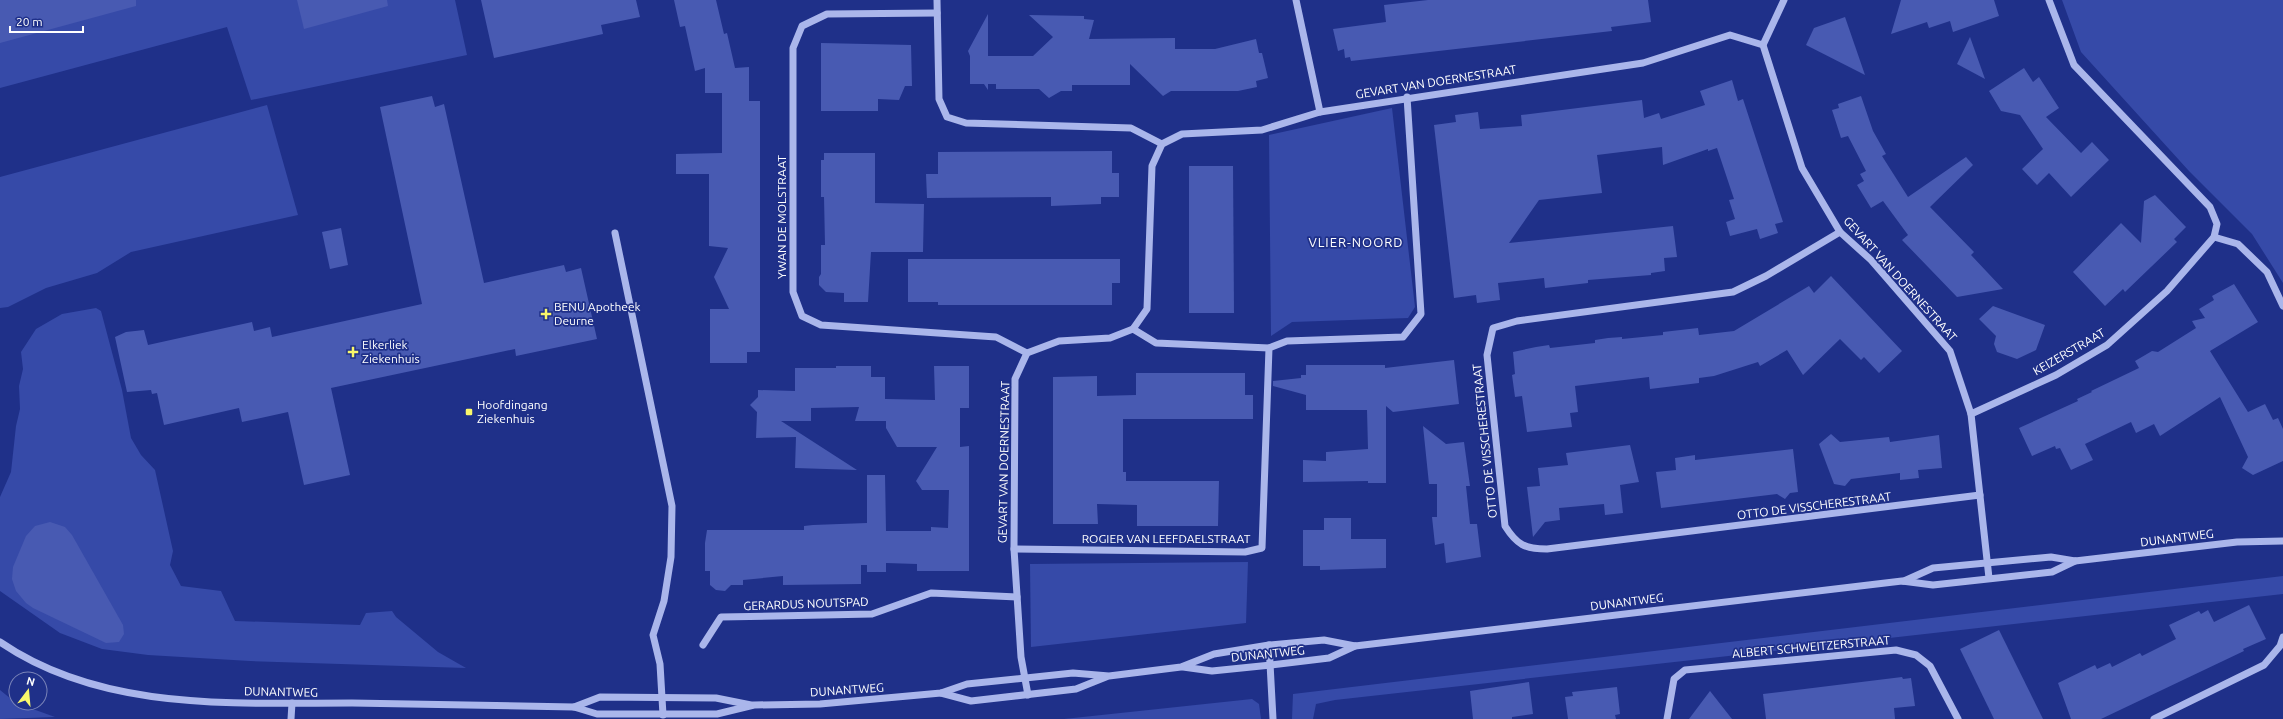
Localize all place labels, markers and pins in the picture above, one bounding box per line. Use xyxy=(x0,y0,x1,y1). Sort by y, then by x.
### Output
place label: BENU Apotheek Deurne xyxy=(554,300,641,327)
marker: BENU Apotheek Deurne xyxy=(541,309,551,319)
place label: Elkerliek Ziekenhuis xyxy=(362,338,420,365)
marker: Elkerliek Ziekenhuis xyxy=(347,346,359,358)
place label: Hoofdingang Ziekenhuis xyxy=(477,398,548,425)
marker: Hoofdingang Ziekenhuis xyxy=(464,407,474,417)

